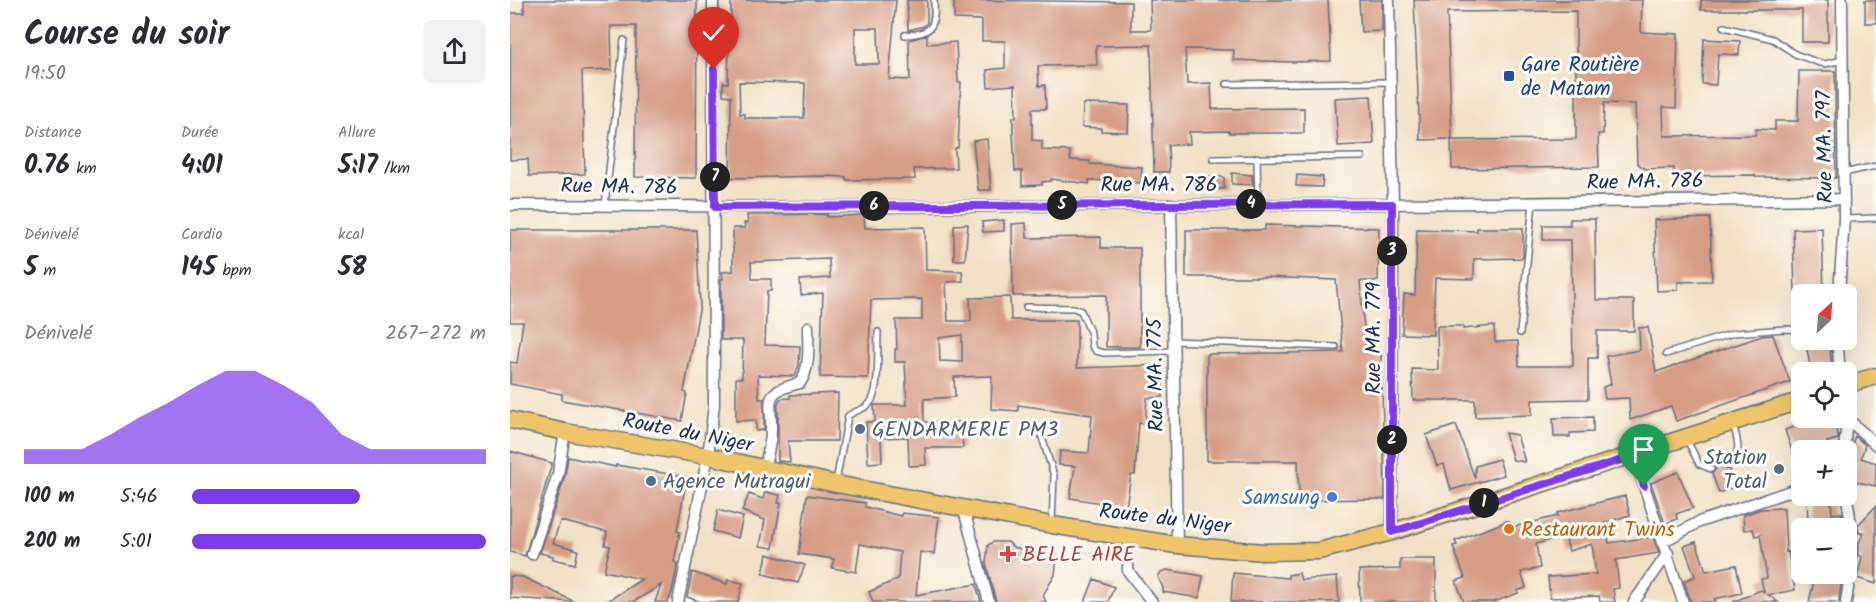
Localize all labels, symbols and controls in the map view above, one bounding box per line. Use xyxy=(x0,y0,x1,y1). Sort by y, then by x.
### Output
pin xyxy=(688,7,739,69)
text: Course du soir xyxy=(24,9,229,62)
icon: check xyxy=(697,16,730,49)
button: share xyxy=(423,20,486,83)
place label: Gare Routière de Matam xyxy=(1521,49,1640,106)
text: 19:50 xyxy=(24,58,66,90)
marker: Gare Routière de Matam xyxy=(1502,69,1516,83)
street label: Rue MA. 797 xyxy=(1808,89,1843,204)
text: Distance xyxy=(24,120,82,145)
text: Durée xyxy=(181,120,219,145)
text: Allure xyxy=(338,120,376,145)
text: 0.76 xyxy=(24,145,70,187)
text: 4:01 xyxy=(181,145,223,187)
text: 5:17 xyxy=(338,145,378,187)
text: km xyxy=(70,156,97,181)
text: /km xyxy=(378,156,410,181)
pin: 7 xyxy=(700,162,730,192)
text: 7 xyxy=(711,164,719,189)
street label: Rue MA. 786 xyxy=(1586,165,1704,200)
street label: Rue MA. 786 xyxy=(1101,169,1217,202)
street label: Rue MA. 786 xyxy=(560,170,678,205)
pin: 4 xyxy=(1236,189,1266,219)
pin: 5 xyxy=(1047,190,1077,220)
pin: 6 xyxy=(859,191,889,221)
text: 4 xyxy=(1247,191,1255,216)
text: 5 xyxy=(1058,192,1066,217)
text: 6 xyxy=(870,193,878,218)
text: Dénivelé xyxy=(24,222,79,247)
text: Cardio xyxy=(181,222,222,247)
text: kcal xyxy=(338,222,364,247)
pin: 3 xyxy=(1377,236,1407,266)
text: 3 xyxy=(1388,238,1396,263)
text: 5 xyxy=(24,247,37,289)
text: 145 xyxy=(181,247,216,289)
text: 58 xyxy=(338,247,367,289)
text: m xyxy=(37,258,56,283)
text: bpm xyxy=(216,258,251,283)
street label: Rue MA. 779 xyxy=(1358,282,1391,394)
north arrow xyxy=(1791,284,1857,350)
map controls xyxy=(1791,284,1857,584)
street label: Rue MA. 775 xyxy=(1139,316,1174,432)
text: Dénivelé xyxy=(24,318,92,350)
text: 267–272 m xyxy=(385,318,486,350)
button: locate xyxy=(1791,362,1857,428)
street label: Route du Niger xyxy=(620,405,757,463)
place label: GENDARMERIE PM3 xyxy=(872,414,1058,447)
marker: GENDARMERIE PM3 xyxy=(853,422,867,436)
pin xyxy=(1618,424,1669,486)
pin: 2 xyxy=(1377,425,1407,455)
text: 2 xyxy=(1387,427,1397,452)
icon: arrive xyxy=(1627,433,1660,466)
button: + xyxy=(1791,440,1857,506)
place label: Station Total xyxy=(1704,442,1767,499)
marker: Station Total xyxy=(1772,462,1786,476)
place label: Agence Mutragui xyxy=(663,466,811,499)
marker: Agence Mutragui xyxy=(644,474,658,488)
text: 100 m xyxy=(24,481,75,513)
text: 5:46 xyxy=(120,481,158,513)
place label: Samsung xyxy=(1242,482,1320,515)
pin: 1 xyxy=(1469,488,1499,518)
marker: Samsung xyxy=(1325,490,1339,504)
text: 1 xyxy=(1482,490,1486,515)
street label: Route du Niger xyxy=(1097,495,1234,544)
place label: Restaurant Twins xyxy=(1521,514,1675,547)
button: − xyxy=(1791,518,1857,584)
marker: Restaurant Twins xyxy=(1502,522,1516,536)
text: 200 m xyxy=(24,526,80,558)
text: 5:01 xyxy=(120,526,152,558)
place label: BELLE AIRE xyxy=(1022,539,1136,572)
marker: BELLE AIRE xyxy=(999,545,1017,563)

